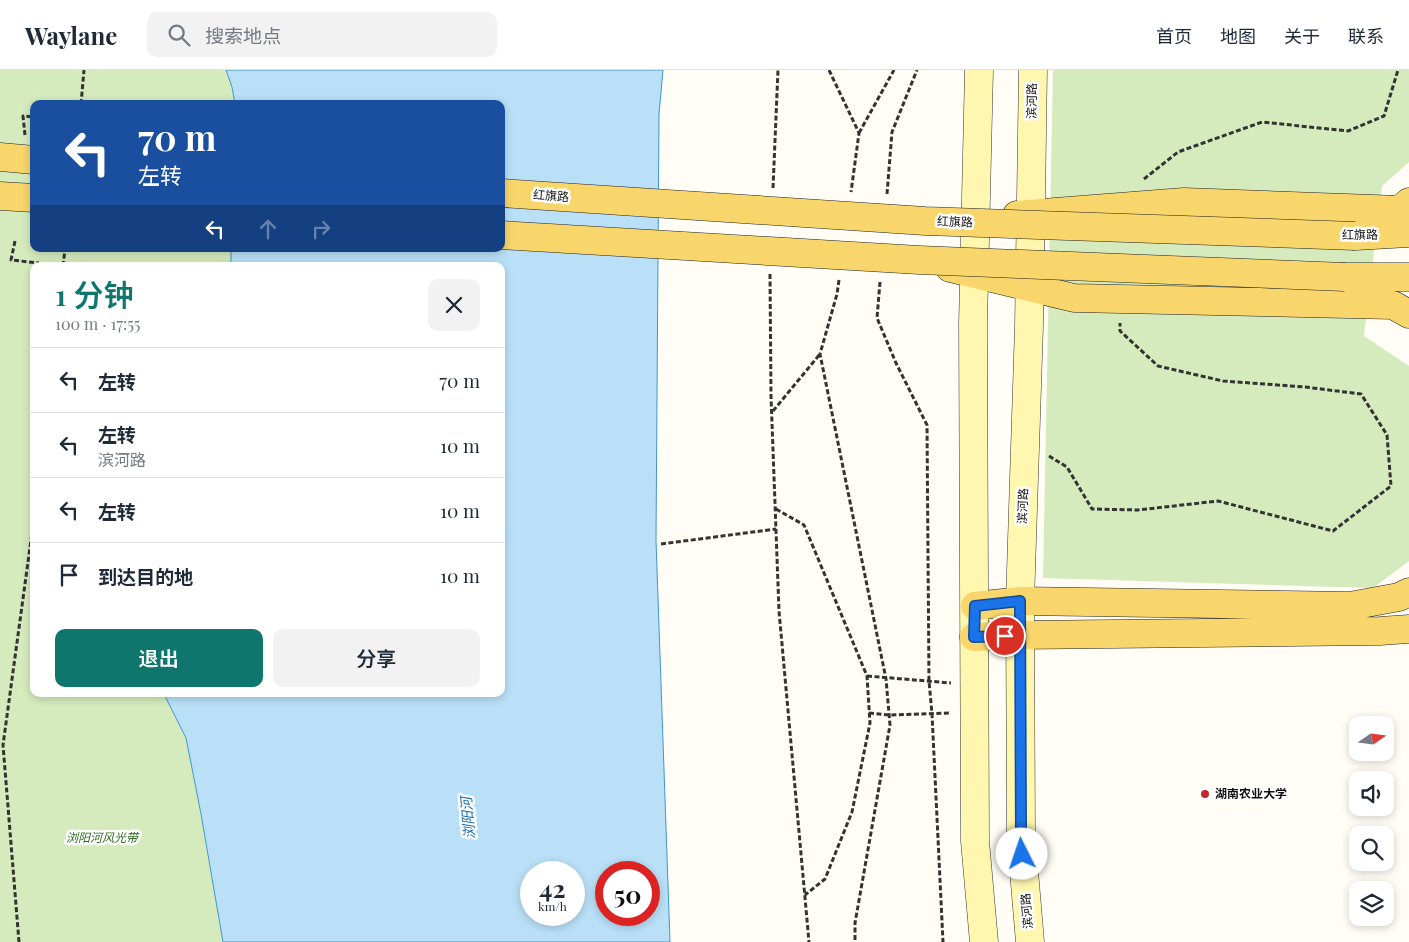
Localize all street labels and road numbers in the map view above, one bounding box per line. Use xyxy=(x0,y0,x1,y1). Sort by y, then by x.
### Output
street label: 滨河路 xyxy=(1023,83,1039,119)
street label: 红旗路 xyxy=(533,186,570,204)
street label: 红旗路 xyxy=(937,212,973,230)
street label: 红旗路 xyxy=(1342,226,1378,242)
street label: 滨河路 xyxy=(1013,488,1031,524)
street label: 滨河路 xyxy=(1016,892,1036,930)

